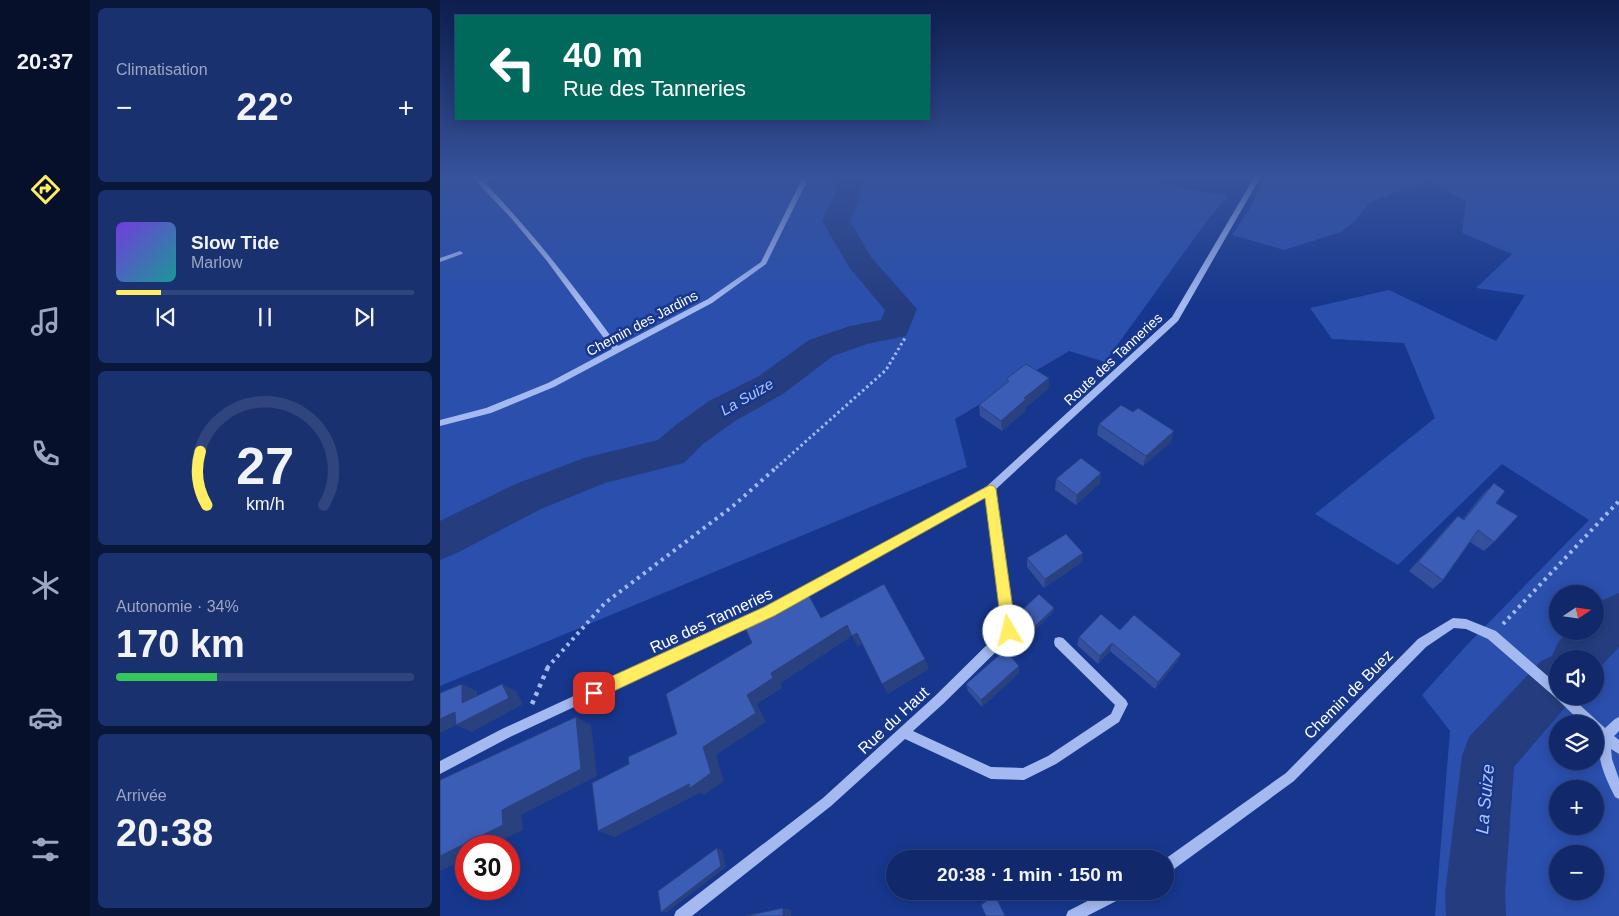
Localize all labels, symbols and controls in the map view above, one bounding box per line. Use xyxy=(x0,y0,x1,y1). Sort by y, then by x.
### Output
icon: left xyxy=(480,35,545,100)
text: 40 m xyxy=(563,35,643,74)
text: 20:37 xyxy=(17,49,73,74)
text: Climatisation xyxy=(116,61,208,78)
text: Rue des Tanneries xyxy=(563,76,746,101)
text: 22° xyxy=(236,86,294,128)
text: − xyxy=(116,92,132,123)
text: + xyxy=(398,92,414,123)
icon: directions xyxy=(28,172,63,207)
text: Slow Tide xyxy=(191,232,279,253)
text: Marlow xyxy=(191,254,243,271)
street label: Chemin des Jardins xyxy=(584,287,700,359)
icon: previous xyxy=(152,303,180,331)
icon: pause xyxy=(251,303,279,331)
icon: next xyxy=(350,303,378,331)
icon: music xyxy=(28,304,63,339)
street label: Route des Tanneries xyxy=(1061,309,1165,409)
water label: La Suize xyxy=(717,375,776,419)
icon: phone xyxy=(28,436,63,471)
text: 27 xyxy=(236,437,294,495)
text: km/h xyxy=(246,494,284,514)
icon: climate xyxy=(28,568,63,603)
street label: Rue des Tanneries xyxy=(647,585,775,656)
north arrow xyxy=(1549,585,1604,640)
map controls xyxy=(1549,585,1604,900)
text: Autonomie · 34% xyxy=(116,598,239,615)
position arrow xyxy=(982,604,1034,656)
text: 170 km xyxy=(116,623,245,665)
street label: Chemin de Buez xyxy=(1301,647,1396,742)
button: sound xyxy=(1549,650,1604,705)
pin xyxy=(573,672,615,714)
icon: arrive xyxy=(580,679,608,707)
street label: Rue du Haut xyxy=(855,683,932,757)
icon: car xyxy=(28,700,63,735)
button: layers xyxy=(1549,715,1604,770)
water label: La Suize xyxy=(1472,763,1498,835)
button: + xyxy=(1549,780,1604,835)
text: Arrivée xyxy=(116,787,167,804)
text: 20:38 xyxy=(116,812,213,854)
icon: filters xyxy=(28,832,63,867)
speed limit sign: 30 xyxy=(455,835,520,900)
button: − xyxy=(1549,845,1604,900)
text: 20:38 · 1 min · 150 m xyxy=(937,864,1123,885)

